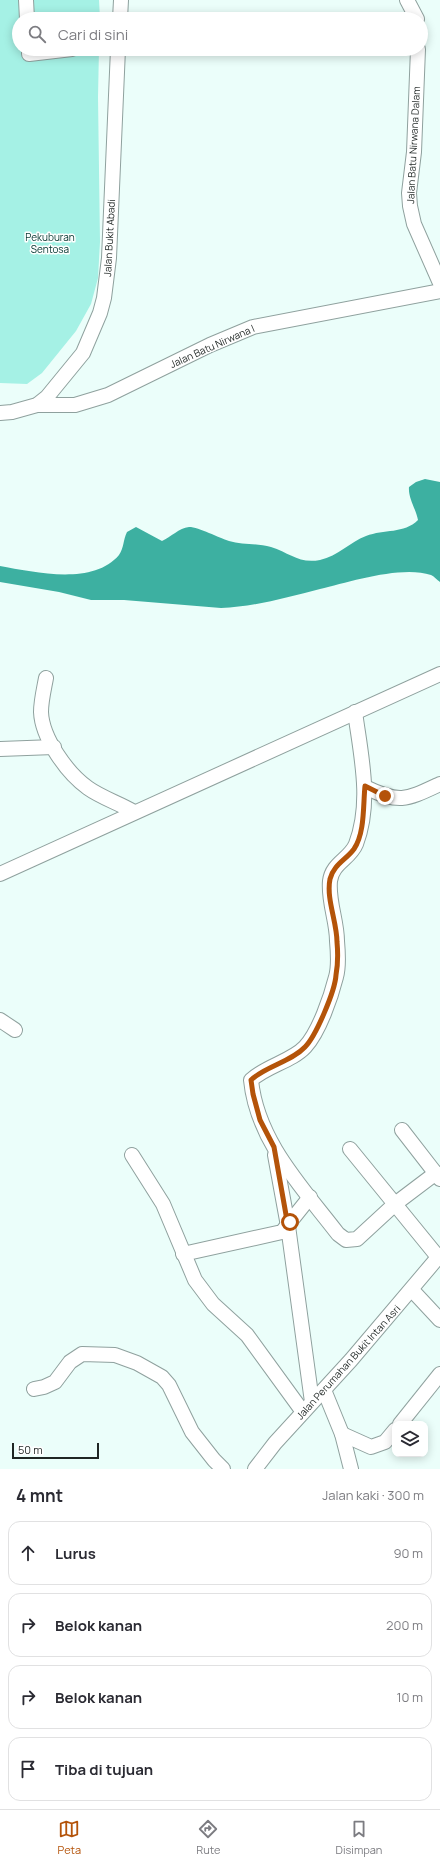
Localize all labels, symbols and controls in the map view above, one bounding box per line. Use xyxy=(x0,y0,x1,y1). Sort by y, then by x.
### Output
search box xyxy=(12,12,428,56)
icon: search xyxy=(26,23,48,45)
text: Cari di sini xyxy=(58,24,128,45)
street label: Jalan Batu Nirwana Dalam xyxy=(403,86,423,204)
street label: Jalan Bukit Abadi xyxy=(100,199,118,277)
park label: Pekuburan Sentosa xyxy=(25,230,75,256)
street label: Jalan Batu Nirwana I xyxy=(167,321,257,371)
route end xyxy=(376,787,394,805)
route start xyxy=(281,1213,299,1231)
street label: Jalan Perumahan Bukit Intan Asri xyxy=(293,1302,403,1422)
map controls xyxy=(392,1421,428,1457)
button: layers xyxy=(392,1421,428,1457)
scale bar xyxy=(12,1441,99,1460)
text: 50 m xyxy=(18,1442,43,1457)
text: 4 mnt xyxy=(16,1484,63,1507)
text: Jalan kaki · 300 m xyxy=(322,1486,424,1504)
icon: ahead xyxy=(17,1542,39,1564)
text: Lurus xyxy=(55,1543,96,1564)
text: 90 m xyxy=(393,1544,423,1562)
icon: right xyxy=(17,1614,39,1636)
text: Belok kanan xyxy=(55,1615,142,1636)
text: 200 m xyxy=(386,1616,423,1634)
icon: right xyxy=(17,1686,39,1708)
text: Belok kanan xyxy=(55,1687,142,1708)
text: 10 m xyxy=(396,1688,423,1706)
icon: arrive xyxy=(17,1758,39,1780)
text: Tiba di tujuan xyxy=(55,1759,153,1780)
tab: Peta xyxy=(58,1818,81,1857)
tab: Rute xyxy=(196,1818,220,1857)
tab: Disimpan xyxy=(336,1818,382,1857)

